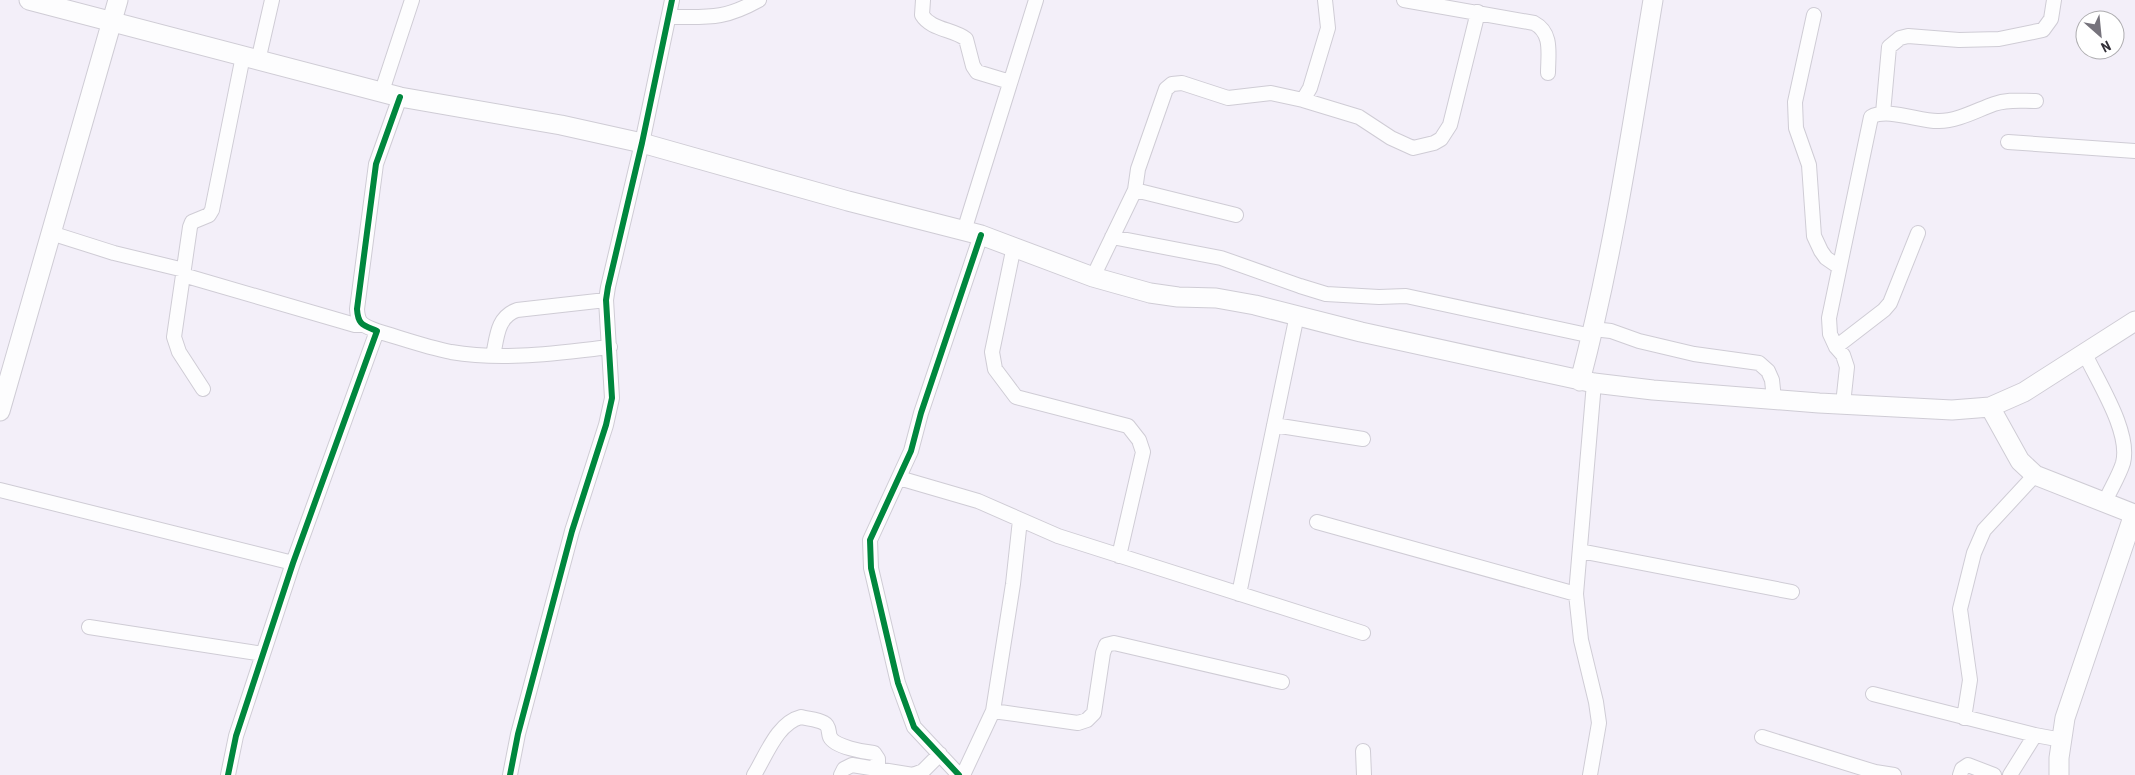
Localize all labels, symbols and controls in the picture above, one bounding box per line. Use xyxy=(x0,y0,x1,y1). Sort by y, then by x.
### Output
north arrow xyxy=(2075,10,2125,60)
text: N xyxy=(2098,38,2113,56)

